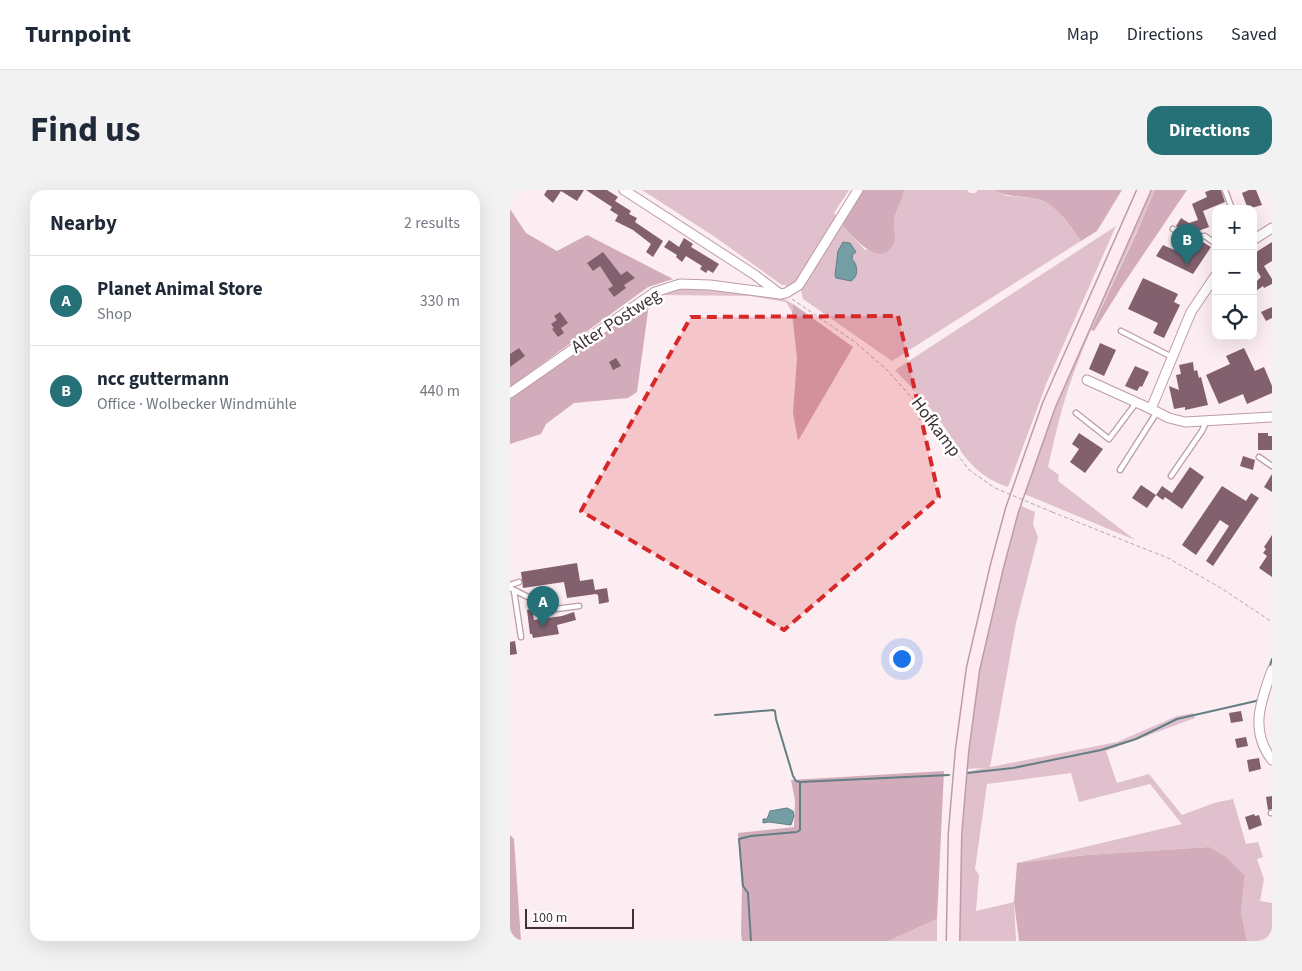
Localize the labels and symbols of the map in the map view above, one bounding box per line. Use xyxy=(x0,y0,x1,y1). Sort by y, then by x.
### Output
pin: B xyxy=(1171,224,1203,265)
street label: Alter Postweg xyxy=(566,283,666,359)
street label: Hofkamp xyxy=(905,392,967,462)
pin: A xyxy=(527,586,559,627)
your location xyxy=(889,646,915,672)
scale bar xyxy=(525,906,634,929)

